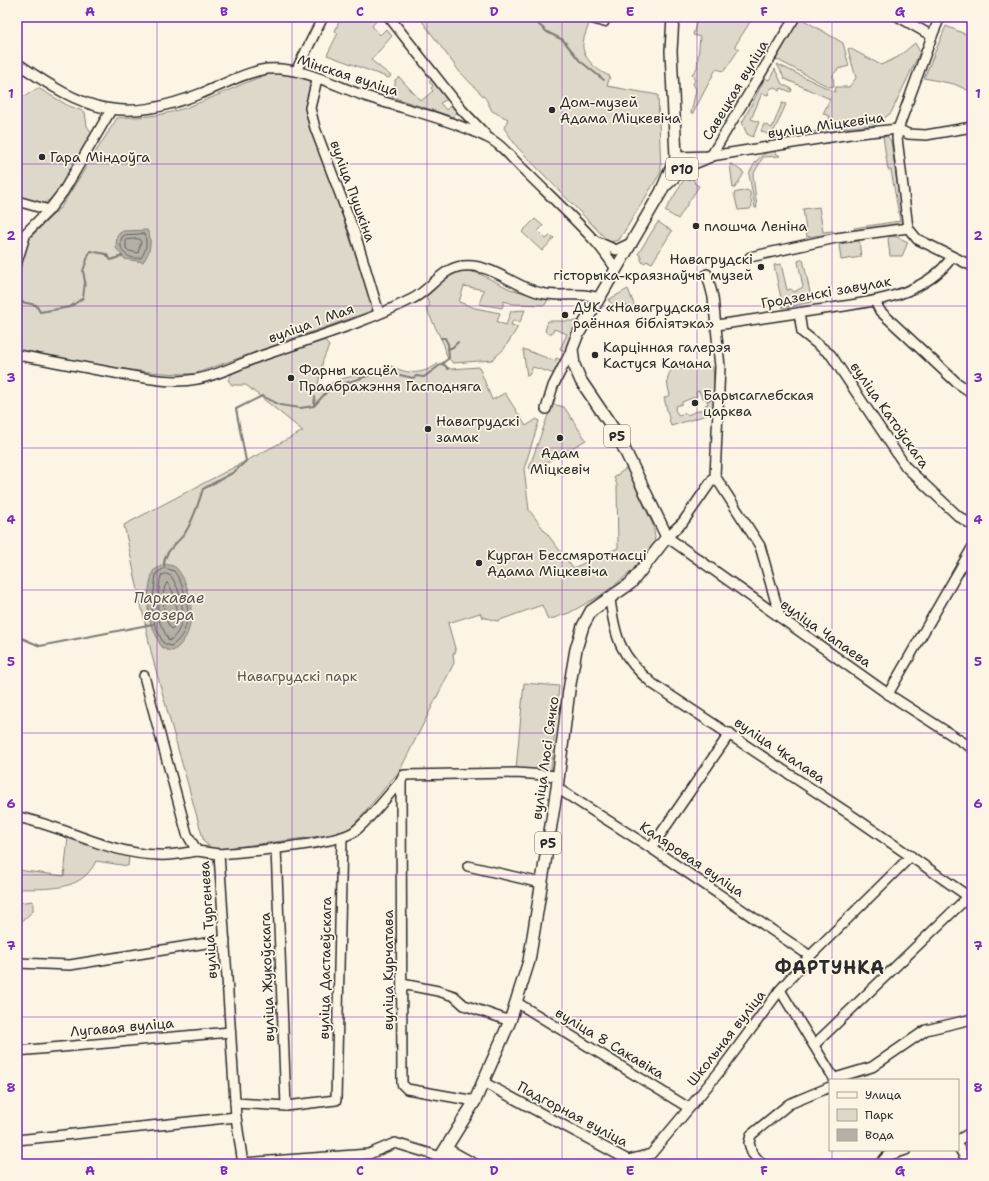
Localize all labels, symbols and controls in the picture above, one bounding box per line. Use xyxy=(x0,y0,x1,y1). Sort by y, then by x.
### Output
text: A xyxy=(85,3,95,20)
text: B xyxy=(220,3,228,20)
text: C xyxy=(356,3,364,20)
text: D xyxy=(489,3,499,20)
text: E xyxy=(626,3,635,20)
text: F xyxy=(760,3,768,20)
text: G xyxy=(895,3,906,20)
street label: Савецкая вуліца xyxy=(698,36,772,143)
street label: Мінская вуліца xyxy=(295,50,401,100)
text: 1 xyxy=(8,85,14,102)
text: 1 xyxy=(975,85,981,102)
place label: Дом-музей Адама Міцкевіча xyxy=(560,93,681,127)
marker: Дом-музей Адама Міцкевіча xyxy=(547,105,557,115)
street label: вуліца Міцкевіча xyxy=(766,108,886,142)
street label: вуліца Пушкіна xyxy=(326,138,380,244)
place label: Гара Міндоўга xyxy=(50,148,150,166)
marker: Гара Міндоўга xyxy=(37,152,47,162)
road number: Р10 xyxy=(666,158,698,180)
place label: плошча Леніна xyxy=(704,217,807,235)
marker: плошча Леніна xyxy=(691,221,701,231)
text: 2 xyxy=(6,227,16,244)
text: 2 xyxy=(973,227,983,244)
place label: Навагрудскі гісторыка-краязнаўчы музей xyxy=(554,250,753,284)
marker: Навагрудскі гісторыка-краязнаўчы музей xyxy=(756,262,766,272)
street label: Гродзенскі завулак xyxy=(760,272,893,312)
place label: ДУК «Навагрудская раённая бібліятэка» xyxy=(573,298,714,332)
street label: вуліца 1 Мая xyxy=(266,299,356,347)
marker: ДУК «Навагрудская раённая бібліятэка» xyxy=(560,310,570,320)
place label: Карцінная галерэя Кастуся Качана xyxy=(603,338,731,372)
marker: Карцінная галерэя Кастуся Качана xyxy=(590,350,600,360)
street label: вуліца Катоўскага xyxy=(847,358,934,472)
place label: Фарны касцёл Праабражэння Гасподняга xyxy=(299,361,482,395)
text: 3 xyxy=(6,369,16,386)
text: 3 xyxy=(973,369,983,386)
marker: Фарны касцёл Праабражэння Гасподняга xyxy=(286,373,296,383)
place label: Барысаглебская царква xyxy=(703,386,814,420)
marker: Барысаглебская царква xyxy=(690,398,700,408)
place label: Навагрудскі замак xyxy=(436,412,520,446)
marker: Навагрудскі замак xyxy=(423,424,433,434)
road number: Р5 xyxy=(604,425,630,447)
marker: Адам Міцкевіч xyxy=(555,433,565,443)
place label: Адам Міцкевіч xyxy=(530,444,590,478)
text: 4 xyxy=(6,511,16,528)
text: 4 xyxy=(973,511,983,528)
place label: Курган Бессмяротнасці Адама Міцкевіча xyxy=(487,546,647,580)
marker: Курган Бессмяротнасці Адама Міцкевіча xyxy=(474,558,484,568)
water label: Паркавае возера xyxy=(134,588,204,625)
street label: вуліца Чапаева xyxy=(777,595,875,671)
text: 5 xyxy=(7,653,15,670)
text: 5 xyxy=(974,653,982,670)
park label: Навагрудскі парк xyxy=(237,667,358,685)
street label: вуліца Люсі Сячко xyxy=(527,695,563,821)
street label: вуліца Чкалава xyxy=(731,713,829,787)
text: 6 xyxy=(6,795,16,812)
text: 6 xyxy=(973,795,983,812)
street label: Каляровая вуліца xyxy=(636,817,748,901)
road number: Р5 xyxy=(535,832,561,854)
street label: вуліца Тургенева xyxy=(195,860,221,979)
street label: вуліца Дастаеўскага xyxy=(315,896,335,1040)
street label: вуліца Курчатава xyxy=(379,910,397,1030)
street label: вуліца Жукоўскага xyxy=(256,912,278,1042)
text: 7 xyxy=(6,937,16,954)
text: 7 xyxy=(973,937,983,954)
district label: ФАРТУНКА xyxy=(775,956,885,980)
street label: Школьная вуліца xyxy=(683,986,769,1090)
street label: вуліца 8 Сакавіка xyxy=(552,1003,668,1083)
street label: Лугавая вуліца xyxy=(69,1013,175,1041)
street label: Падгорная вуліца xyxy=(515,1077,632,1151)
text: 8 xyxy=(6,1079,16,1096)
legend xyxy=(829,1079,959,1151)
text: 8 xyxy=(973,1079,983,1096)
text: Улица xyxy=(865,1087,902,1103)
text: Парк xyxy=(865,1107,894,1123)
text: Вода xyxy=(865,1127,894,1143)
text: A xyxy=(85,1162,95,1179)
text: B xyxy=(220,1162,228,1179)
text: C xyxy=(356,1162,364,1179)
text: D xyxy=(489,1162,499,1179)
text: E xyxy=(626,1162,635,1179)
text: F xyxy=(760,1162,768,1179)
text: G xyxy=(895,1162,906,1179)

